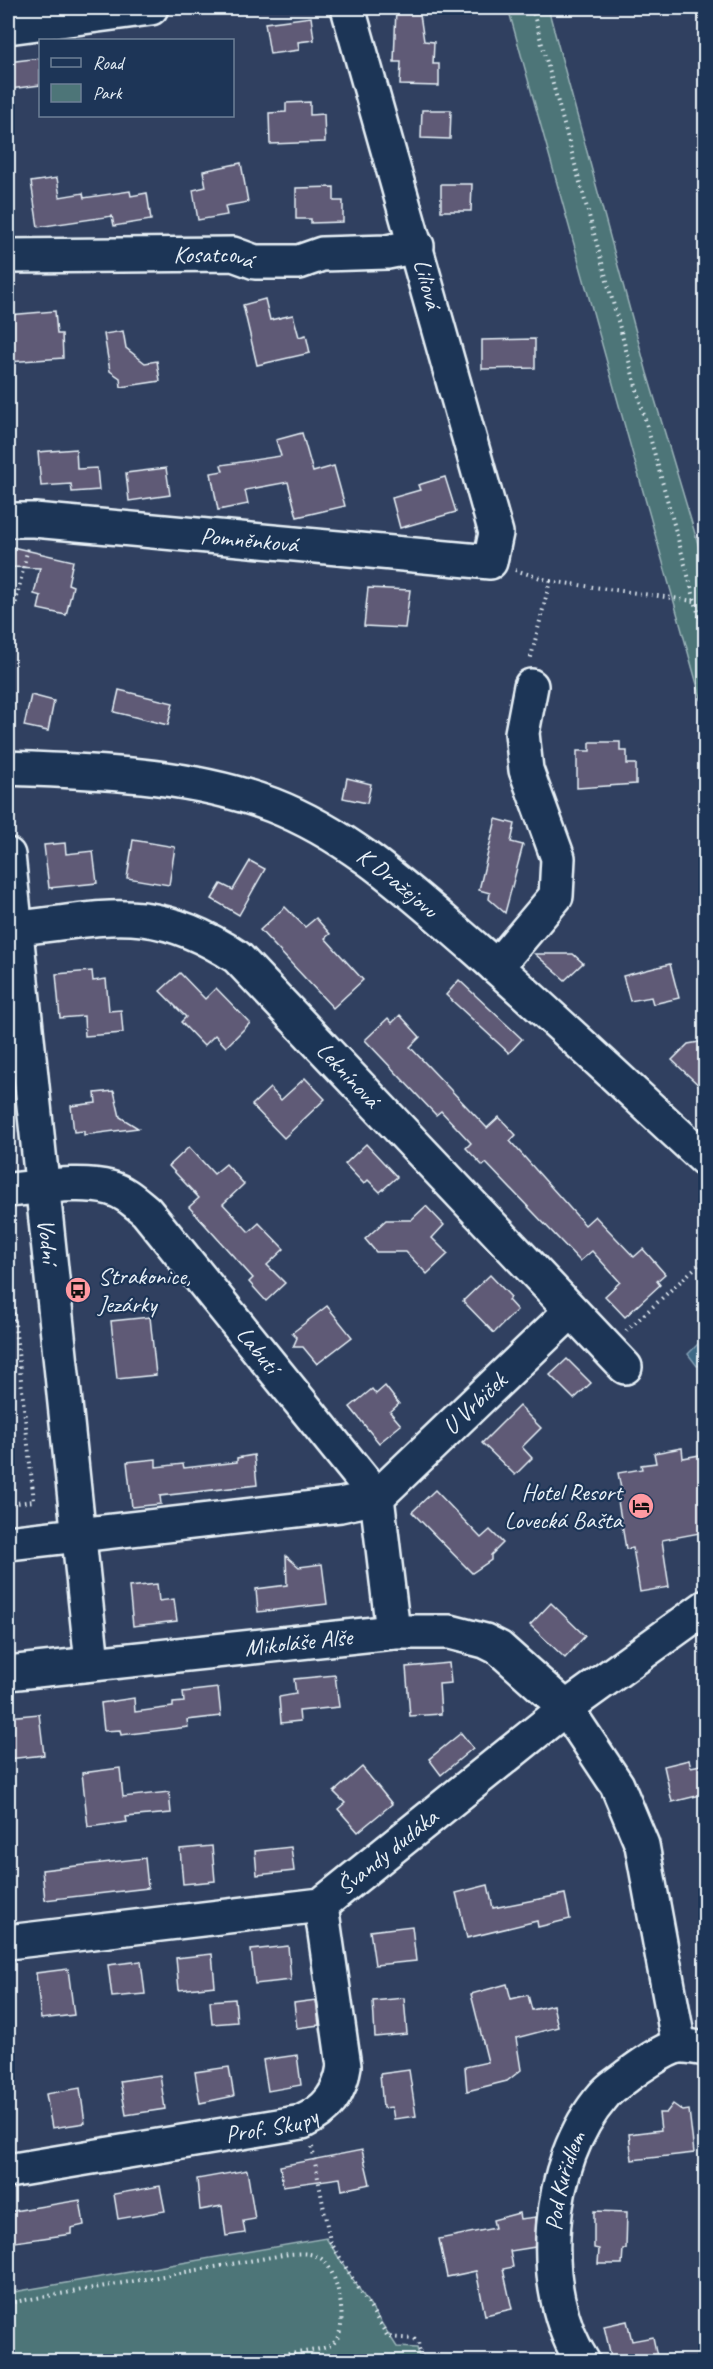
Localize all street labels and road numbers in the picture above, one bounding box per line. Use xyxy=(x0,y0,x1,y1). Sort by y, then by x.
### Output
street label: Kosatcová xyxy=(173,239,261,276)
street label: Liliová xyxy=(407,256,450,315)
street label: Pomněnková xyxy=(199,520,301,559)
street label: K Dražejovu xyxy=(351,841,446,926)
street label: Leknínová xyxy=(310,1035,388,1116)
street label: Vodní xyxy=(31,1217,66,1269)
street label: Labutí xyxy=(230,1320,289,1383)
street label: U Vrbiček xyxy=(436,1364,514,1441)
street label: Mikoláše Alše xyxy=(243,1621,356,1663)
street label: Švandy dudáka xyxy=(330,1801,445,1902)
street label: Prof. Skupy xyxy=(223,2101,325,2150)
street label: Pod Kuřidlem xyxy=(538,2126,593,2232)

